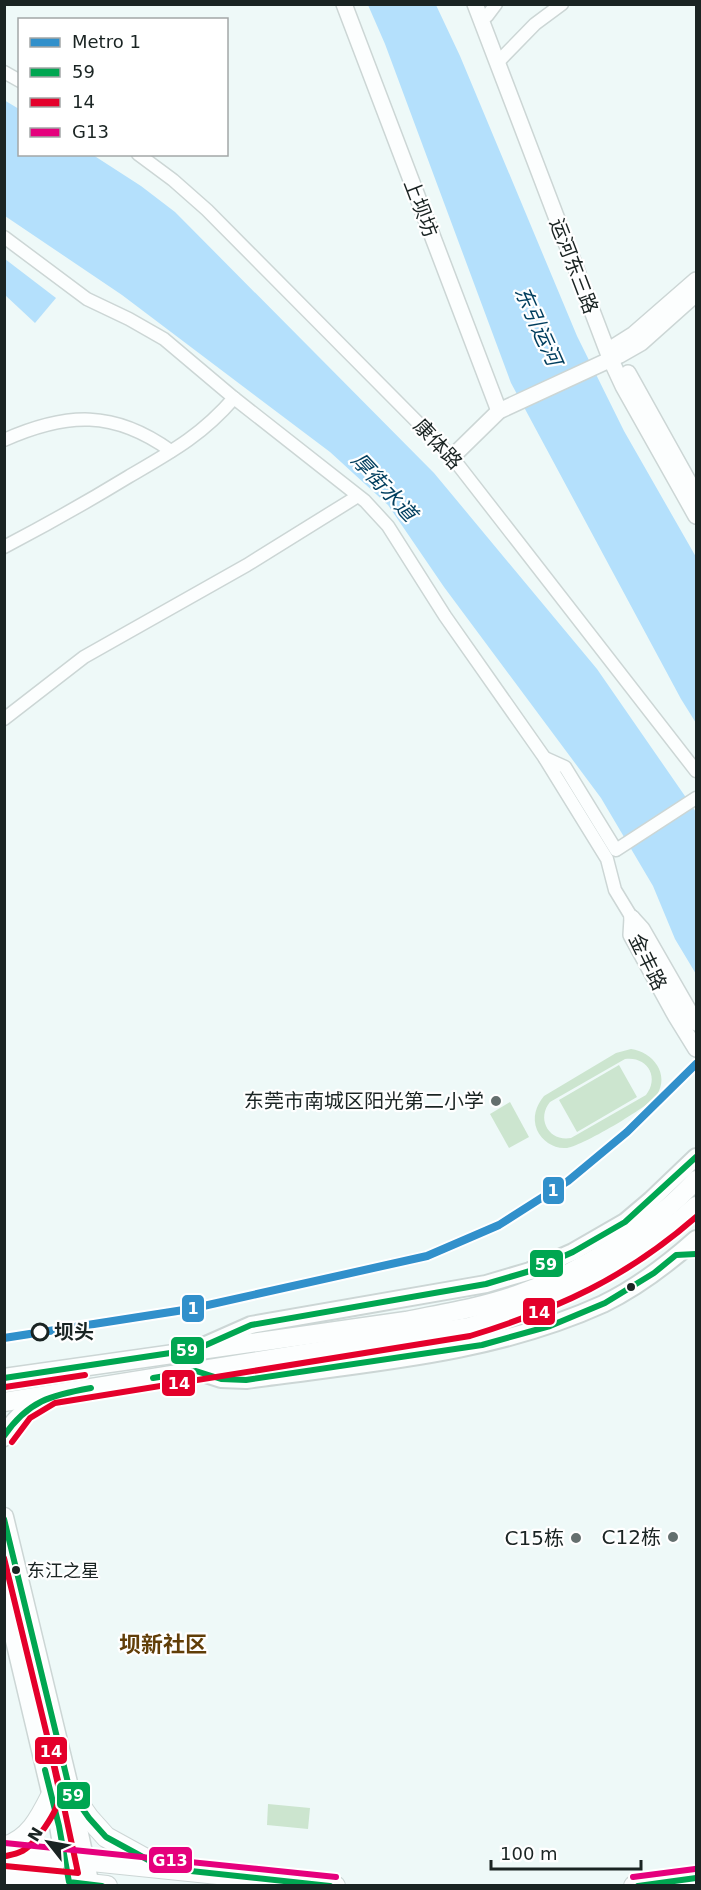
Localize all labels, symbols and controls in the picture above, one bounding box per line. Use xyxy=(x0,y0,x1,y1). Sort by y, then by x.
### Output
legend xyxy=(18,18,228,156)
text: Metro 1 xyxy=(72,31,141,52)
text: 59 xyxy=(72,61,95,82)
text: 14 xyxy=(72,91,95,112)
text: G13 xyxy=(72,121,109,142)
street label: 上坝坊 xyxy=(399,176,443,240)
street label: 运河东三路 xyxy=(545,215,603,317)
water label: 东引运河 xyxy=(510,283,568,373)
street label: 康体路 xyxy=(409,414,467,474)
water label: 厚街水道 xyxy=(347,448,423,528)
street label: 金丰路 xyxy=(624,930,672,994)
place label: 东莞市南城区阳光第二小学 xyxy=(244,1089,484,1113)
marker: 东莞市南城区阳光第二小学 xyxy=(489,1094,503,1108)
line badge: 1 xyxy=(542,1176,565,1205)
text: 1 xyxy=(547,1181,559,1200)
line badge: 59 xyxy=(529,1249,564,1278)
text: 59 xyxy=(535,1255,557,1274)
unlabelled marker xyxy=(625,1281,637,1293)
line badge: 1 xyxy=(181,1294,205,1323)
line badge: 14 xyxy=(522,1297,556,1326)
text: 1 xyxy=(187,1299,199,1318)
text: 14 xyxy=(528,1303,550,1322)
place label: 坝头 xyxy=(54,1320,94,1344)
marker: 坝头 xyxy=(31,1323,49,1341)
line badge: 59 xyxy=(170,1336,205,1365)
text: 59 xyxy=(176,1341,198,1360)
line badge: 14 xyxy=(161,1369,196,1397)
text: 14 xyxy=(168,1374,190,1393)
place label: C12栋 xyxy=(602,1525,661,1549)
place label: C15栋 xyxy=(505,1526,564,1550)
marker: C12栋 xyxy=(666,1530,680,1544)
marker: C15栋 xyxy=(569,1531,583,1545)
place label: 东江之星 xyxy=(27,1560,99,1581)
marker: 东江之星 xyxy=(10,1564,22,1576)
district label: 坝新社区 xyxy=(119,1632,207,1657)
line badge: 14 xyxy=(34,1736,68,1765)
text: 14 xyxy=(40,1742,62,1761)
line badge: 59 xyxy=(56,1781,91,1810)
text: 59 xyxy=(62,1786,84,1805)
north arrow xyxy=(18,1812,78,1872)
text: N xyxy=(24,1824,47,1845)
scale bar xyxy=(491,1833,641,1871)
text: 100 m xyxy=(500,1843,558,1864)
line badge: G13 xyxy=(148,1846,193,1874)
text: G13 xyxy=(152,1851,188,1870)

